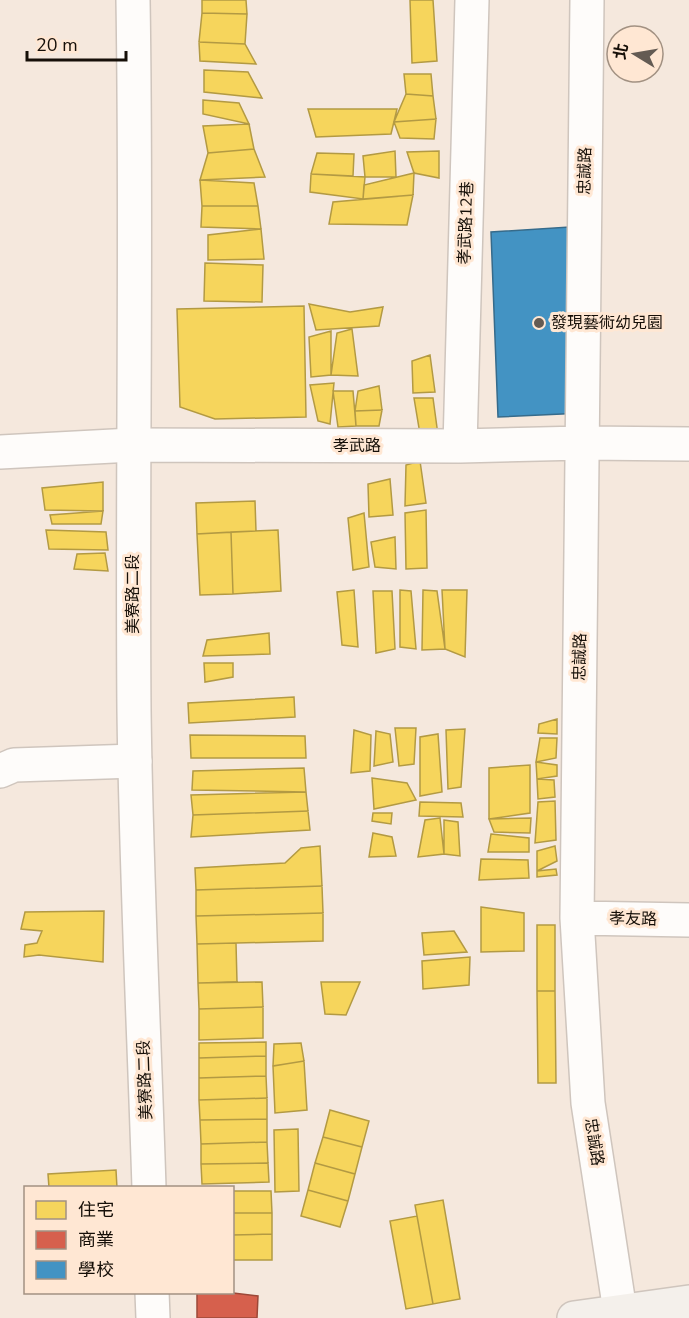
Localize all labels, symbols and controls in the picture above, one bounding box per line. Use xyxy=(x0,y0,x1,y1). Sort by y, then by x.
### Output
scale bar xyxy=(27,24,126,62)
north arrow xyxy=(605,24,665,84)
text: 20 m xyxy=(36,33,78,57)
text: 北 xyxy=(609,41,634,61)
street label: 忠誠路 xyxy=(574,147,596,195)
street label: 孝武路12巷 xyxy=(454,181,478,265)
place label: 發現藝術幼兒園 xyxy=(551,312,663,334)
marker: 發現藝術幼兒園 xyxy=(532,316,546,330)
street label: 孝武路 xyxy=(333,435,381,457)
street label: 美寮路二段 xyxy=(122,554,144,634)
street label: 忠誠路 xyxy=(569,633,591,681)
street label: 孝友路 xyxy=(609,908,657,930)
street label: 美寮路二段 xyxy=(133,1040,157,1120)
street label: 忠誠路 xyxy=(579,1117,609,1167)
legend xyxy=(24,1186,234,1294)
text: 住宅 xyxy=(78,1198,114,1222)
text: 商業 xyxy=(78,1228,114,1252)
text: 學校 xyxy=(78,1258,114,1282)

